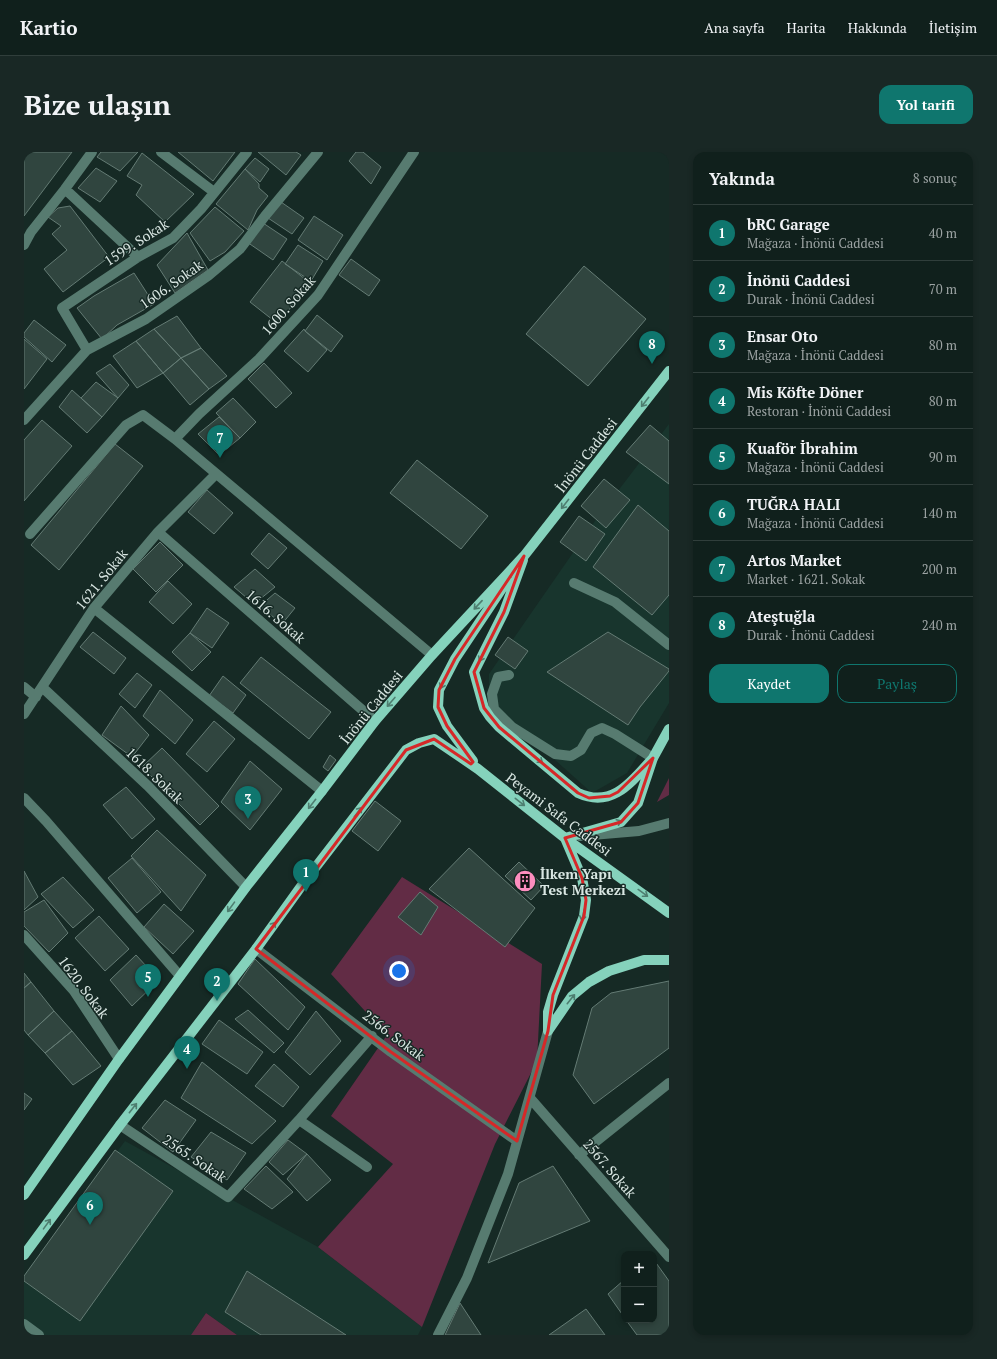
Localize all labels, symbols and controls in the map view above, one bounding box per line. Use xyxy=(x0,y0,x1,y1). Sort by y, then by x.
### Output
text: Kartio xyxy=(20,15,77,40)
text: Ana sayfa xyxy=(704,18,765,37)
text: Harita xyxy=(787,18,826,37)
text: Hakkında xyxy=(848,18,907,37)
text: İletişim xyxy=(929,18,977,37)
button: Yol tarifi xyxy=(879,85,973,124)
text: Bize ulaşın xyxy=(24,86,171,123)
text: Yakında xyxy=(709,167,775,190)
text: 8 sonuç xyxy=(913,169,957,187)
street label: 1599. Sokak xyxy=(100,214,173,270)
text: bRC Garage xyxy=(747,214,830,234)
text: 1 xyxy=(718,224,726,242)
text: 40 m xyxy=(929,224,957,242)
text: Mağaza · İnönü Caddesi xyxy=(747,234,884,252)
street label: 1606. Sokak xyxy=(135,255,207,313)
text: İnönü Caddesi xyxy=(747,270,850,290)
street label: 1600. Sokak xyxy=(257,271,320,339)
text: 2 xyxy=(718,280,726,298)
text: 70 m xyxy=(929,280,957,298)
text: Durak · İnönü Caddesi xyxy=(747,290,875,308)
text: Ensar Oto xyxy=(747,326,818,346)
pin: 8 xyxy=(639,331,665,364)
text: 3 xyxy=(718,336,726,354)
text: 80 m xyxy=(929,336,957,354)
text: Mağaza · İnönü Caddesi xyxy=(747,346,884,364)
text: Mis Köfte Döner xyxy=(747,382,863,402)
text: 4 xyxy=(718,392,726,410)
text: 80 m xyxy=(929,392,957,410)
one-way arrow xyxy=(641,396,649,407)
text: Restoran · İnönü Caddesi xyxy=(747,402,891,420)
street label: İnönü Caddesi xyxy=(551,414,621,496)
pin: 7 xyxy=(207,425,233,458)
text: Kuaför İbrahim xyxy=(747,438,858,458)
text: 5 xyxy=(718,448,726,466)
text: 90 m xyxy=(929,448,957,466)
text: Mağaza · İnönü Caddesi xyxy=(747,458,884,476)
text: TUĞRA HALI xyxy=(747,494,840,514)
one-way arrow xyxy=(561,499,569,510)
text: 6 xyxy=(718,504,726,522)
text: 140 m xyxy=(922,504,957,522)
text: Mağaza · İnönü Caddesi xyxy=(747,514,884,532)
street label: 1621. Sokak xyxy=(71,544,132,613)
text: Artos Market xyxy=(747,550,841,570)
text: 7 xyxy=(718,560,726,578)
text: 200 m xyxy=(922,560,957,578)
text: Market · 1621. Sokak xyxy=(747,570,865,588)
street label: 1616. Sokak xyxy=(242,585,310,648)
one-way arrow xyxy=(474,600,483,610)
text: Ateştuğla xyxy=(747,606,815,626)
text: 8 xyxy=(718,616,726,634)
text: 240 m xyxy=(922,616,957,634)
text: Durak · İnönü Caddesi xyxy=(747,626,875,644)
one-way arrow xyxy=(478,650,485,662)
button: Kaydet xyxy=(709,664,829,703)
button: Paylaş xyxy=(837,664,957,703)
street label: İnönü Caddesi xyxy=(335,666,407,748)
one-way arrow xyxy=(439,677,446,689)
one-way arrow xyxy=(387,696,396,707)
street label: 1618. Sokak xyxy=(122,743,189,808)
one-way arrow xyxy=(533,755,543,764)
street label: Peyami Safa Caddesi xyxy=(502,768,616,860)
pin: 3 xyxy=(235,786,261,819)
one-way arrow xyxy=(514,797,525,806)
one-way arrow xyxy=(307,799,316,810)
one-way arrow xyxy=(354,807,363,818)
one-way arrow xyxy=(610,819,622,826)
pin: 1 xyxy=(293,859,319,892)
place label: İlkem Yapı Test Merkezi xyxy=(540,864,626,899)
building icon: İlkem Yapı Test Merkezi xyxy=(512,868,538,894)
one-way arrow xyxy=(637,889,648,897)
one-way arrow xyxy=(227,901,236,912)
one-way arrow xyxy=(579,908,587,921)
one-way arrow xyxy=(267,922,276,933)
street label: 1620. Sokak xyxy=(54,952,114,1023)
your location xyxy=(389,961,409,981)
pin: 5 xyxy=(135,964,161,997)
pin: 2 xyxy=(204,968,230,1001)
one-way arrow xyxy=(566,993,575,1004)
street label: 2566. Sokak xyxy=(359,1005,430,1065)
pin: 4 xyxy=(174,1036,200,1069)
one-way arrow xyxy=(129,1103,137,1114)
street label: 2565. Sokak xyxy=(159,1130,231,1187)
street label: 2567. Sokak xyxy=(579,1135,641,1202)
pin: 6 xyxy=(77,1192,103,1225)
one-way arrow xyxy=(43,1218,51,1229)
map controls xyxy=(621,1251,657,1323)
button: + xyxy=(621,1251,657,1287)
button: − xyxy=(621,1287,657,1323)

